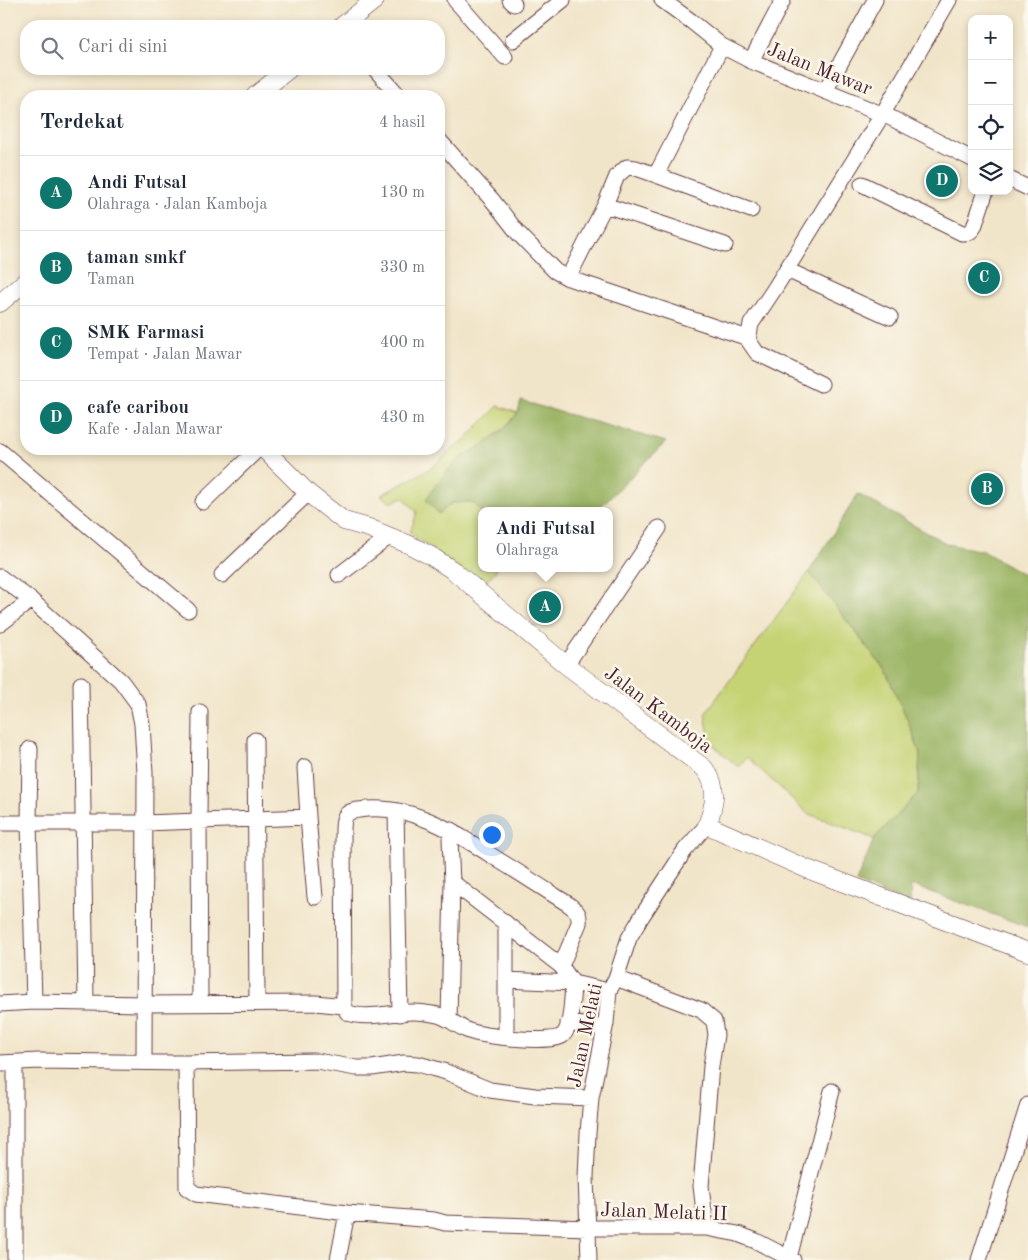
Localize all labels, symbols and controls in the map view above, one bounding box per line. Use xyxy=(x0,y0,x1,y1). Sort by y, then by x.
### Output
map controls xyxy=(968,15,1013,195)
button: + xyxy=(968,15,1013,60)
search box xyxy=(20,20,445,75)
icon: search xyxy=(38,34,66,62)
text: Cari di sini xyxy=(78,38,168,57)
street label: Jalan Mawar xyxy=(764,40,875,100)
button: − xyxy=(968,60,1013,105)
button: locate xyxy=(968,105,1013,150)
text: Terdekat xyxy=(40,112,124,133)
text: 4 hasil xyxy=(379,115,425,131)
button: layers xyxy=(968,150,1013,195)
pin: D xyxy=(926,162,958,200)
text: Andi Futsal xyxy=(87,174,187,193)
text: A xyxy=(50,185,62,201)
text: 130 m xyxy=(380,185,425,201)
text: Olahraga · Jalan Kamboja xyxy=(87,197,267,213)
text: taman smkf xyxy=(87,249,185,268)
pin: C xyxy=(968,259,1000,297)
text: B xyxy=(50,260,62,276)
text: 330 m xyxy=(380,260,425,276)
text: Taman xyxy=(87,272,135,288)
text: SMK Farmasi xyxy=(87,324,204,343)
text: C xyxy=(51,335,61,351)
text: 400 m xyxy=(380,335,425,351)
text: Tempat · Jalan Mawar xyxy=(87,347,242,363)
text: cafe caribou xyxy=(87,399,189,418)
text: D xyxy=(50,410,62,426)
text: 430 m xyxy=(380,410,425,426)
text: Kafe · Jalan Mawar xyxy=(87,422,222,438)
pin: B xyxy=(971,470,1003,508)
popup xyxy=(478,507,613,572)
text: Andi Futsal xyxy=(496,520,595,539)
text: Olahraga xyxy=(496,543,559,559)
pin: A xyxy=(529,588,561,626)
street label: Jalan Kamboja xyxy=(600,664,716,758)
your location xyxy=(479,822,505,848)
street label: Jalan Melati xyxy=(565,981,607,1089)
street label: Jalan Melati II xyxy=(600,1201,728,1225)

